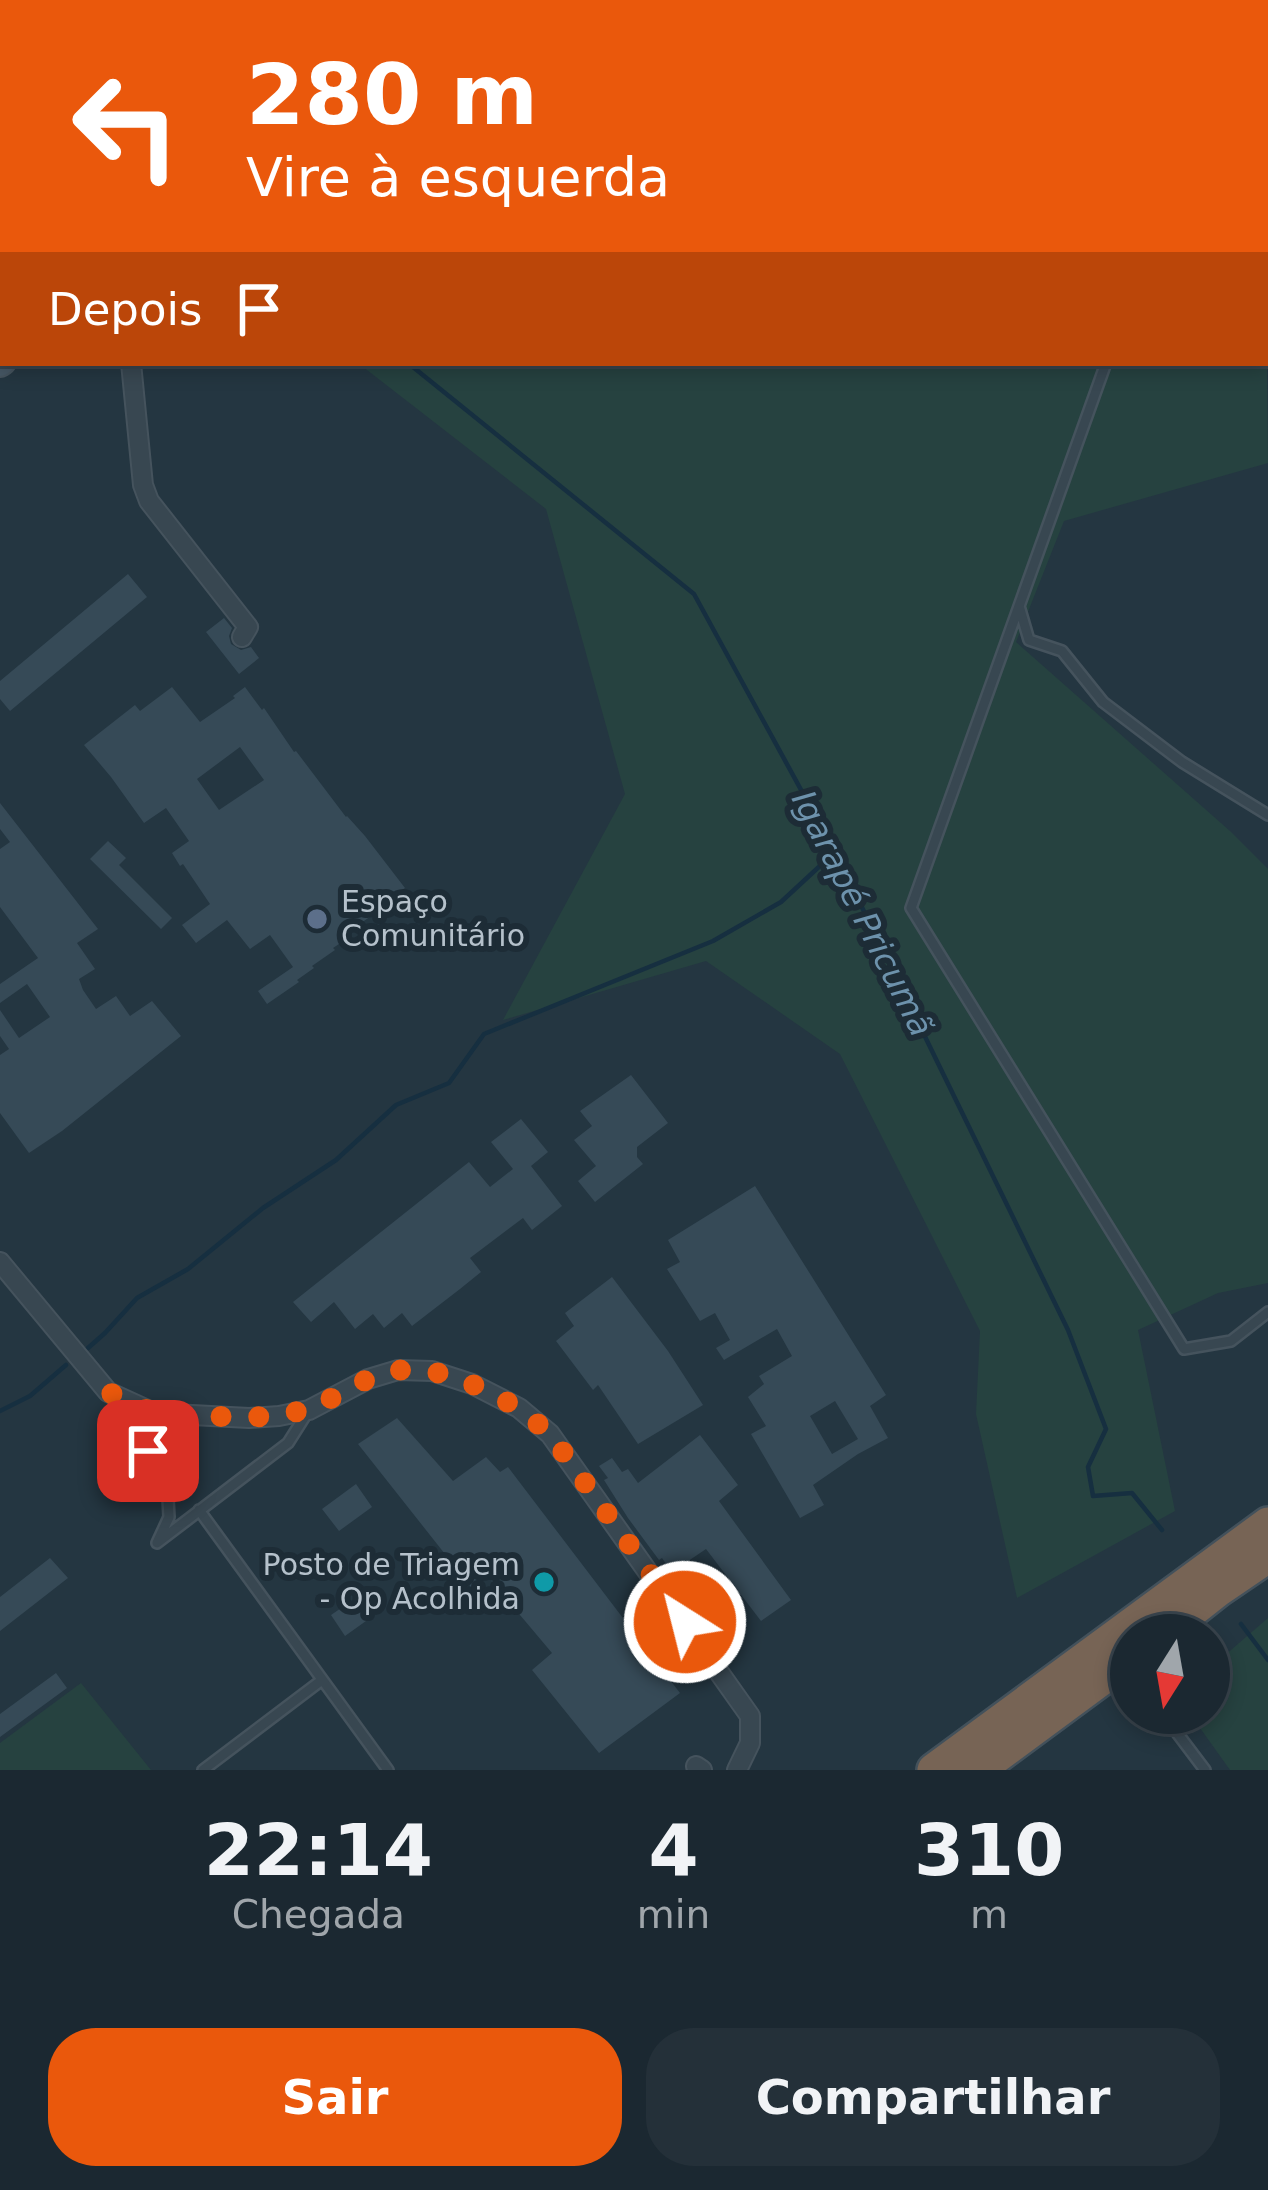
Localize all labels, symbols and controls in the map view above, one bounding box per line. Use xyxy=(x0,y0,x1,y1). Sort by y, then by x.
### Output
text: 280 m xyxy=(246,46,538,144)
icon: left xyxy=(48,48,204,204)
text: Vire à esquerda xyxy=(246,146,670,209)
icon: arrive xyxy=(226,276,292,342)
text: Depois xyxy=(48,283,202,336)
water label: Igarapé Pricumã xyxy=(784,784,941,1043)
place label: Espaço Comunitário xyxy=(341,884,525,953)
marker: Espaço Comunitário xyxy=(304,906,330,932)
pin xyxy=(97,1400,199,1502)
icon: arrive xyxy=(115,1418,181,1484)
place label: Posto de Triagem - Op Acolhida xyxy=(263,1547,520,1616)
position arrow xyxy=(622,1559,748,1685)
marker: Posto de Triagem - Op Acolhida xyxy=(531,1569,557,1595)
north arrow xyxy=(1110,1614,1230,1734)
map controls xyxy=(1110,1614,1230,1734)
text: 22:14 xyxy=(204,1808,433,1892)
text: 4 xyxy=(648,1808,698,1892)
text: 310 xyxy=(914,1808,1064,1892)
text: Chegada xyxy=(232,1892,405,1937)
text: min xyxy=(637,1892,710,1937)
text: m xyxy=(970,1892,1008,1937)
button: Sair xyxy=(48,2028,622,2166)
button: Compartilhar xyxy=(646,2028,1220,2166)

